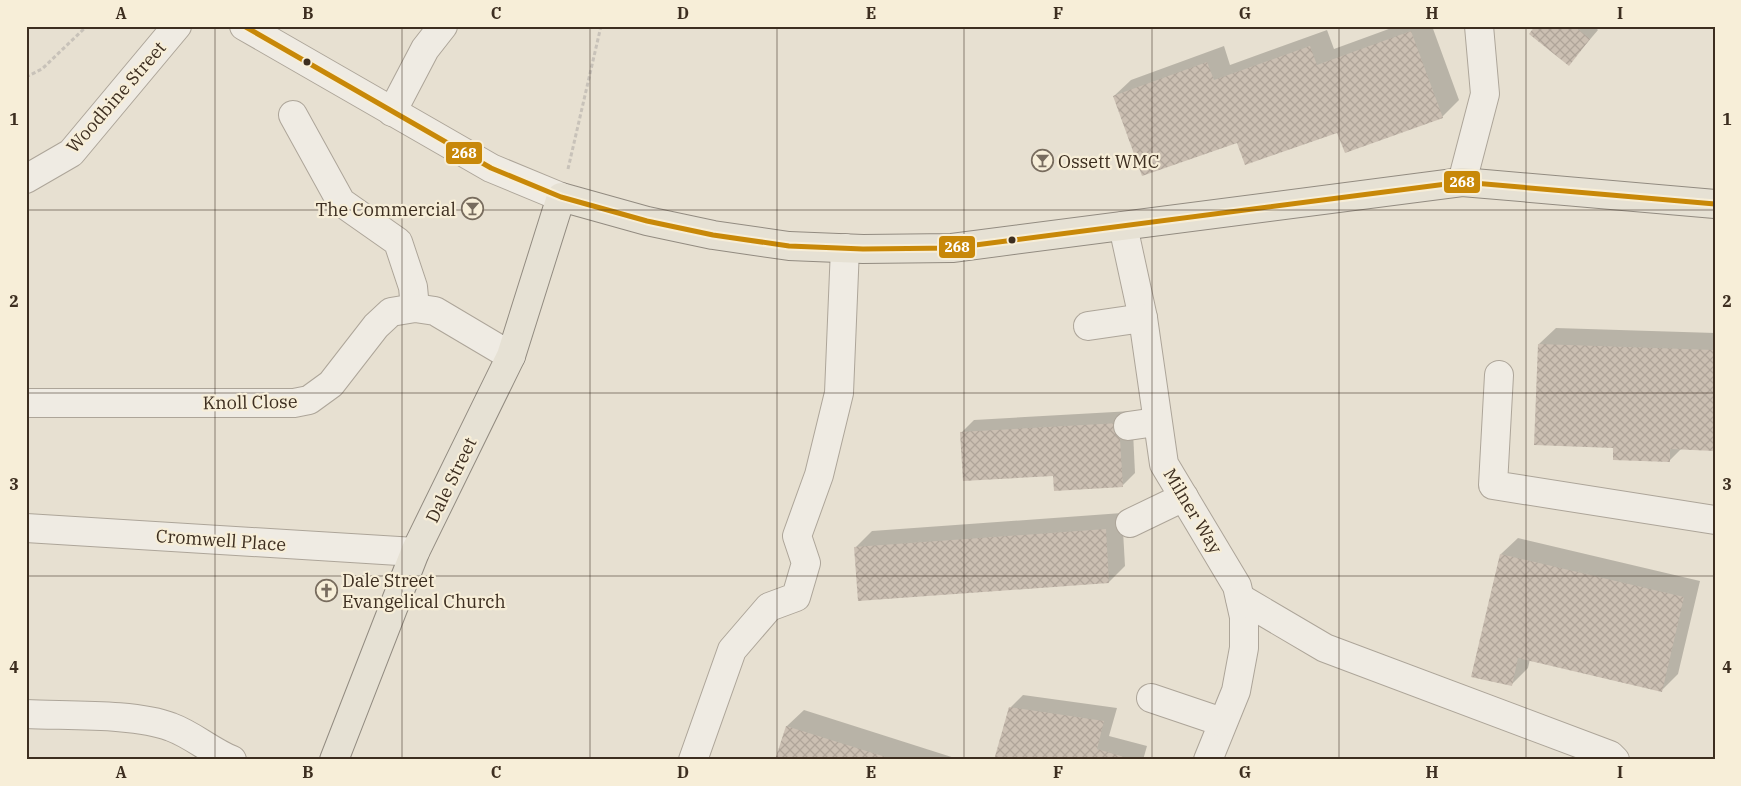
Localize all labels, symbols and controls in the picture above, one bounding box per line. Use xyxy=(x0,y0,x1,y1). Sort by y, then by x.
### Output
text: A xyxy=(115,3,127,23)
text: B xyxy=(302,3,314,23)
text: C xyxy=(491,3,501,23)
text: D xyxy=(677,3,689,23)
text: E xyxy=(866,3,876,23)
text: F xyxy=(1053,3,1063,23)
text: G xyxy=(1239,3,1251,23)
text: H xyxy=(1426,3,1439,23)
text: I xyxy=(1617,3,1623,23)
street label: Woodbine Street xyxy=(61,36,171,158)
unlabelled marker xyxy=(302,57,312,67)
text: 1 xyxy=(9,109,19,129)
text: 1 xyxy=(1722,109,1732,129)
line badge: 268 xyxy=(445,141,483,165)
text: 268 xyxy=(451,144,477,162)
bar icon: Ossett WMC xyxy=(1030,149,1054,173)
place label: Ossett WMC xyxy=(1058,150,1160,173)
line badge: 268 xyxy=(1443,170,1481,194)
text: 268 xyxy=(1449,173,1475,191)
bar icon: The Commercial xyxy=(460,197,484,221)
place label: The Commercial xyxy=(315,198,456,221)
line badge: 268 xyxy=(938,235,976,259)
unlabelled marker xyxy=(1007,235,1017,245)
text: 268 xyxy=(944,238,970,256)
text: 2 xyxy=(9,291,19,311)
text: 2 xyxy=(1722,291,1732,311)
street label: Knoll Close xyxy=(202,390,298,414)
street label: Dale Street xyxy=(420,433,482,527)
street label: Milner Way xyxy=(1159,464,1228,558)
text: 3 xyxy=(9,474,19,494)
text: 3 xyxy=(1722,474,1732,494)
street label: Cromwell Place xyxy=(155,524,287,556)
place label: Dale Street Evangelical Church xyxy=(342,569,506,613)
church icon: Dale Street Evangelical Church xyxy=(314,578,338,602)
text: 4 xyxy=(9,657,19,677)
text: 4 xyxy=(1722,657,1732,677)
text: A xyxy=(115,762,127,782)
text: B xyxy=(302,762,314,782)
text: C xyxy=(491,762,501,782)
text: D xyxy=(677,762,689,782)
text: E xyxy=(866,762,876,782)
text: F xyxy=(1053,762,1063,782)
text: G xyxy=(1239,762,1251,782)
text: H xyxy=(1426,762,1439,782)
text: I xyxy=(1617,762,1623,782)

